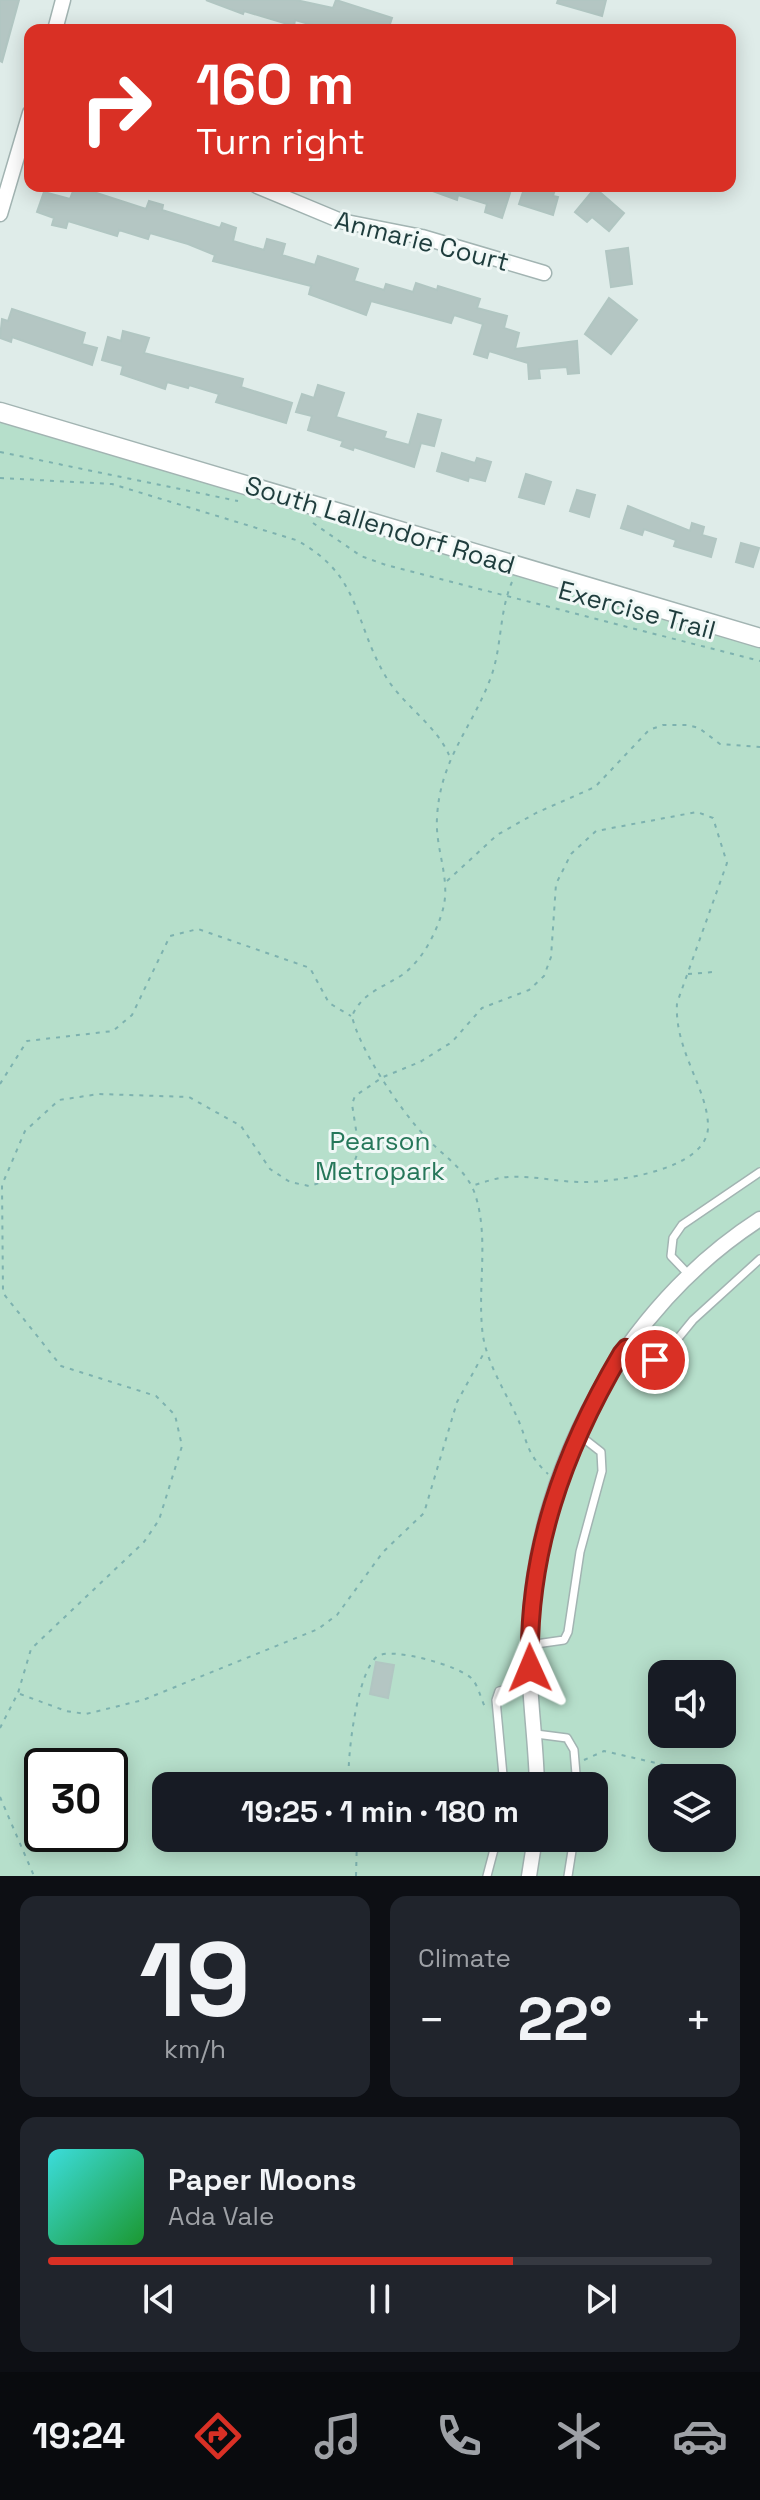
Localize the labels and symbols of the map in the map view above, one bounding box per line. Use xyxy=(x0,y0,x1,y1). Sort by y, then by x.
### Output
street label: Anmarie Court xyxy=(331,203,513,279)
street label: South Lallendorf Road xyxy=(241,468,519,582)
street label: Exercise Trail xyxy=(555,573,719,647)
park label: Pearson Metropark xyxy=(315,1124,445,1188)
pin xyxy=(621,1326,689,1394)
position arrow xyxy=(488,1626,572,1710)
speed limit sign: 30 xyxy=(24,1748,128,1852)

